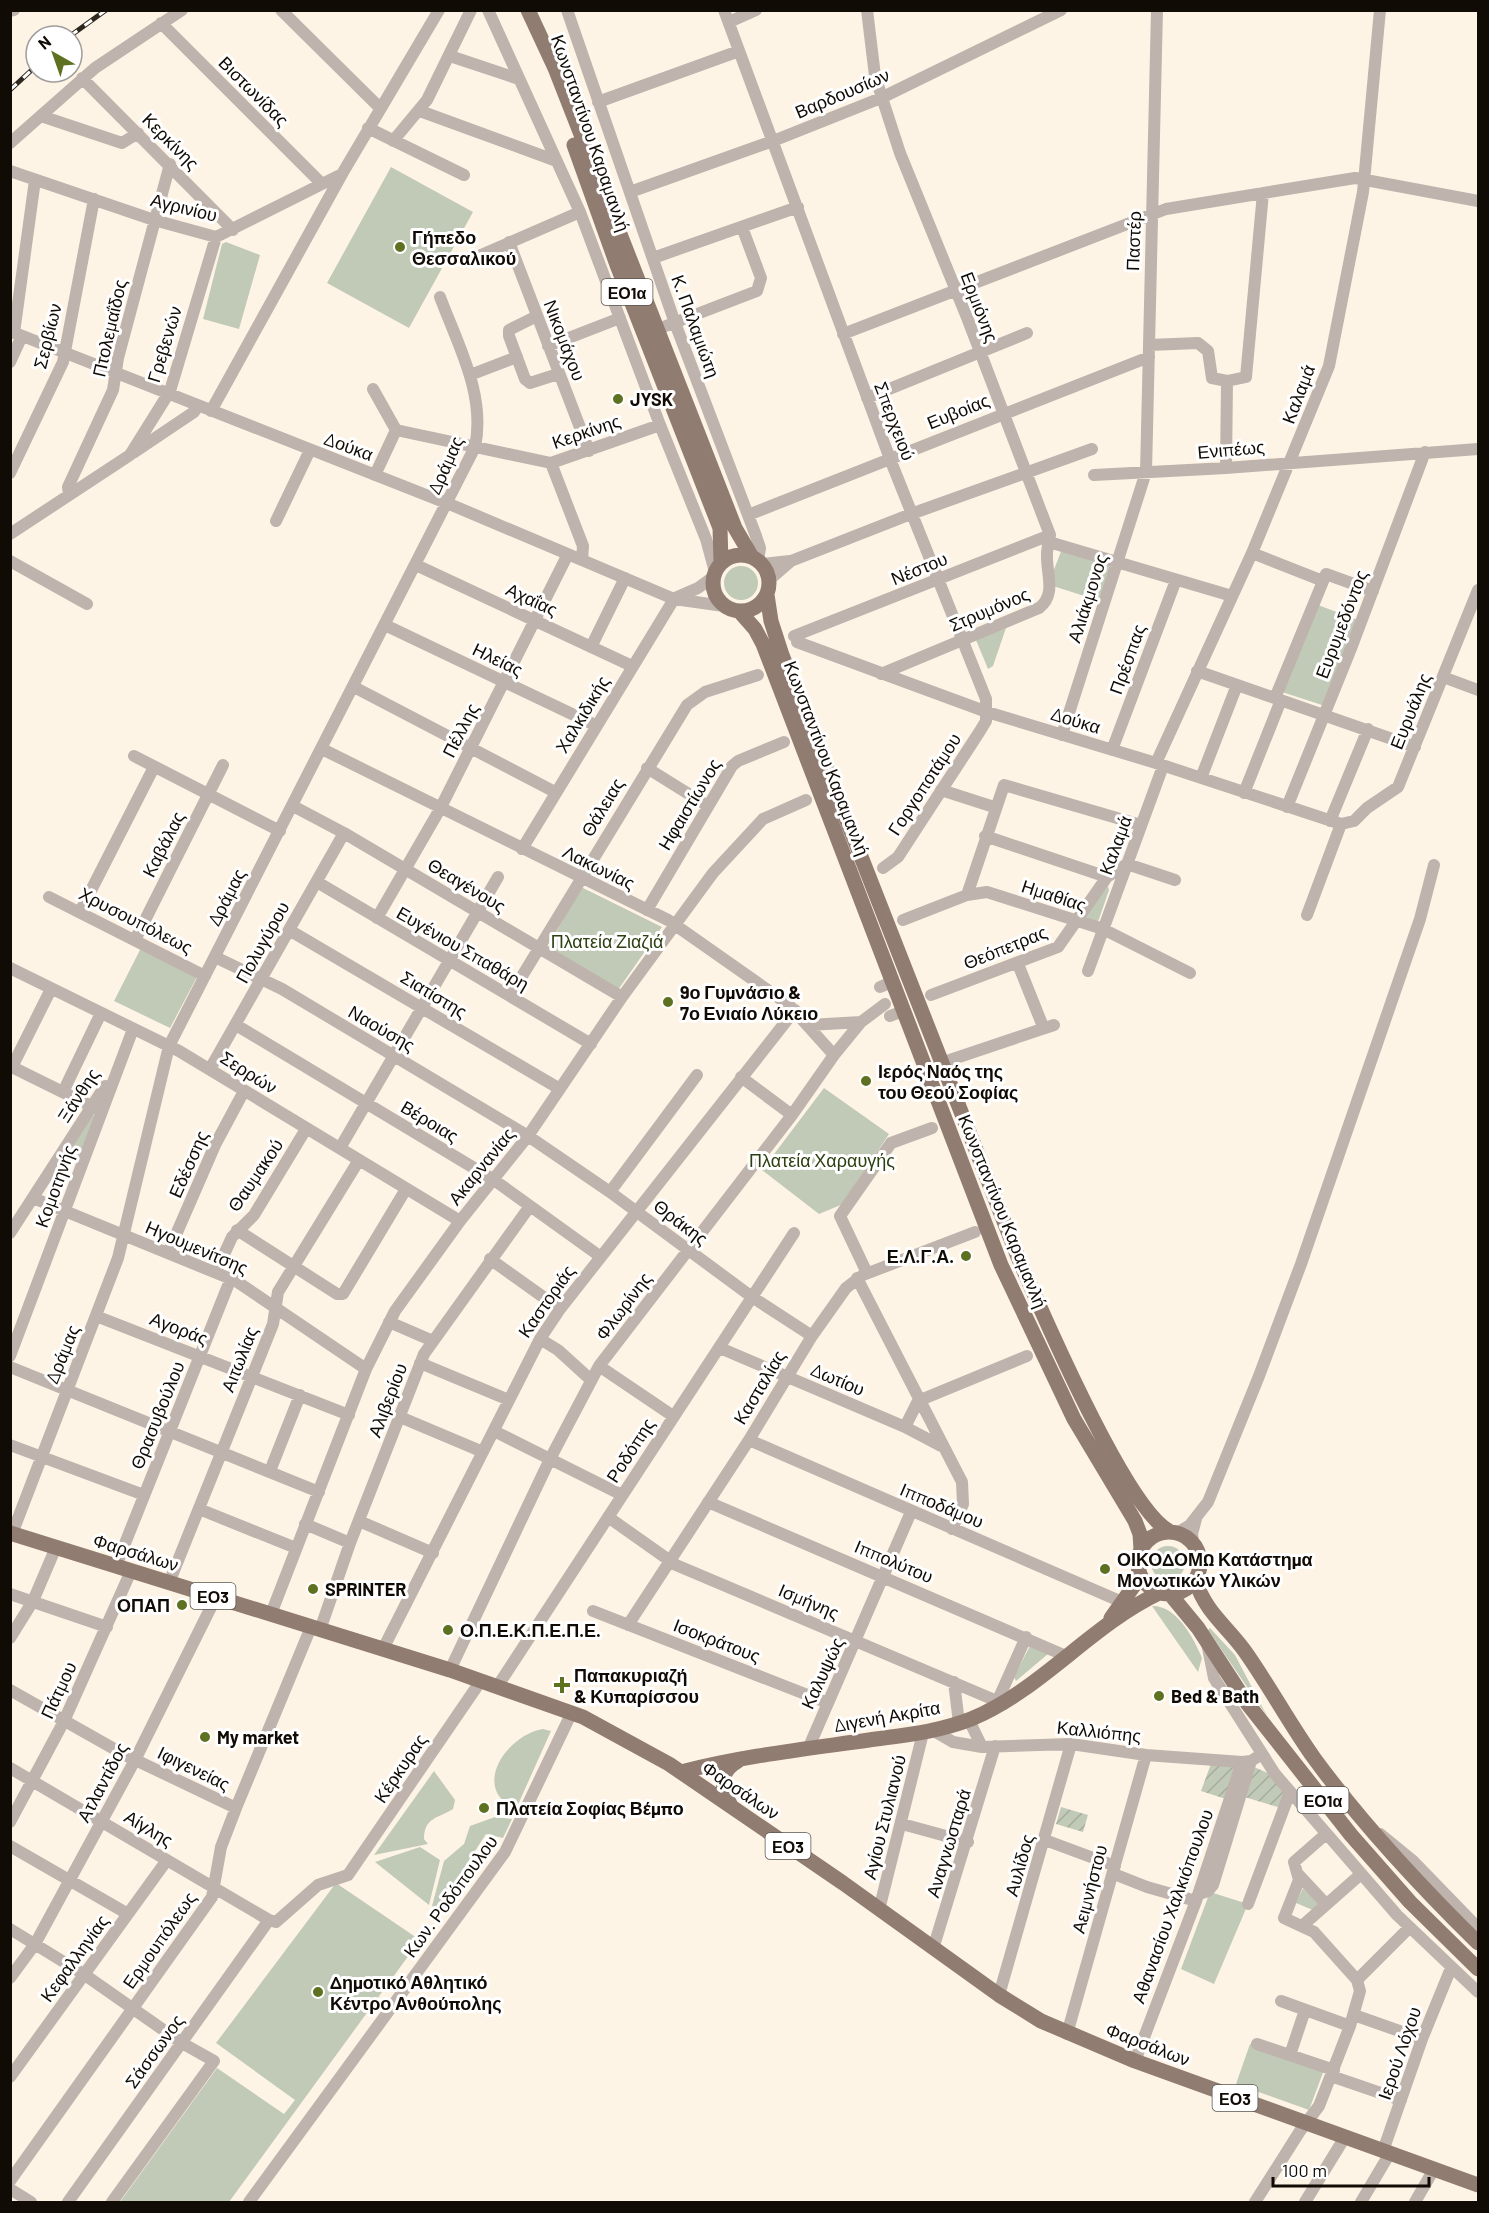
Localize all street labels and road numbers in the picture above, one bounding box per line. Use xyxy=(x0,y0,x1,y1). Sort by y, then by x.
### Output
street label: Κωνσταντίνου Καραμανλή xyxy=(547,32,635,234)
street label: Βιστωνίδας xyxy=(214,51,294,131)
street label: Βαρδουσίων xyxy=(791,63,893,123)
street label: Κερκίνης xyxy=(138,108,204,174)
street label: Αγρινίου xyxy=(148,188,220,226)
street label: Παστέρ xyxy=(1121,211,1145,271)
street label: Ερμιόνης xyxy=(957,269,1004,346)
street label: Κ. Παλαμιώτη xyxy=(667,272,725,380)
street label: Πτολεμαΐδος xyxy=(87,277,131,379)
road number: ΕΟ1α xyxy=(602,279,652,305)
street label: Νικομάχου xyxy=(540,296,590,384)
street label: Σερβίων xyxy=(28,301,66,371)
street label: Γρεβενών xyxy=(142,303,186,385)
street label: Καλαμά xyxy=(1277,361,1319,427)
street label: Σπερχειού xyxy=(870,379,920,463)
street label: Ευβοίας xyxy=(924,388,993,433)
street label: Κερκίνης xyxy=(549,409,623,453)
street label: Δούκα xyxy=(321,427,377,465)
street label: Δράμας xyxy=(423,432,468,497)
street label: Ενιπέως xyxy=(1196,435,1266,463)
street label: Νέστου xyxy=(888,547,950,589)
street label: Αλιάκμονος xyxy=(1062,551,1112,645)
street label: Ευρυμεδόντος xyxy=(1310,566,1372,681)
street label: Αχαΐας xyxy=(503,578,561,621)
street label: Στρυμόνος xyxy=(946,582,1033,636)
street label: Πρέσπας xyxy=(1104,621,1150,697)
street label: Ηλείας xyxy=(469,637,527,681)
street label: Κωνσταντίνου Καραμανλή xyxy=(780,657,874,859)
street label: Ευρυάλης xyxy=(1385,669,1435,752)
street label: Χαλκιδικής xyxy=(550,671,614,757)
street label: Πέλλης xyxy=(437,699,483,761)
street label: Δούκα xyxy=(1049,702,1103,738)
street label: Γοργοποτάμου xyxy=(883,729,965,839)
street label: Ηφαιστίωνος xyxy=(653,754,725,854)
street label: Θάλειας xyxy=(576,773,628,840)
street label: Καβάλας xyxy=(137,807,189,881)
street label: Καλαμά xyxy=(1094,812,1136,878)
street label: Λακωνίας xyxy=(559,840,639,894)
street label: Θεαγένους xyxy=(424,853,510,917)
street label: Δράμας xyxy=(202,865,250,929)
street label: Ημαθίας xyxy=(1019,874,1089,916)
street label: Χρυσουπόλεως xyxy=(76,882,197,958)
street label: Πολυγύρου xyxy=(231,897,293,987)
street label: Ευγένιου Σπαθάρη xyxy=(393,901,533,995)
street label: Θεόπετρας xyxy=(960,920,1050,974)
street label: Σιατίστης xyxy=(397,966,471,1023)
street label: Ναούσης xyxy=(345,1000,419,1056)
street label: Σερρών xyxy=(217,1046,281,1098)
street label: Ξάνθης xyxy=(52,1064,104,1126)
street label: Βέροιας xyxy=(397,1095,463,1147)
street label: Κωνσταντίνου Καραμανλή xyxy=(954,1111,1052,1311)
street label: Ακαρνανίας xyxy=(443,1123,519,1209)
street label: Εδέσσης xyxy=(164,1127,213,1201)
street label: Θαυμακού xyxy=(223,1134,287,1216)
street label: Κομοτηνής xyxy=(30,1141,80,1230)
street label: Θράκης xyxy=(649,1194,713,1250)
street label: Ηγουμενίτσης xyxy=(142,1216,252,1279)
street label: Καστοριάς xyxy=(513,1260,579,1342)
street label: Φλωρίνης xyxy=(590,1268,656,1344)
street label: Αγοράς xyxy=(147,1307,211,1349)
street label: Δράμας xyxy=(40,1321,84,1386)
street label: Αιτωλίας xyxy=(216,1323,262,1395)
street label: Κασταλίας xyxy=(728,1346,790,1428)
street label: Θρασυβούλου xyxy=(125,1358,189,1472)
street label: Δωτίου xyxy=(808,1358,868,1400)
street label: Αλιβερίου xyxy=(363,1360,411,1440)
street label: Ροδόπης xyxy=(601,1413,659,1486)
street label: Ιπποδάμου xyxy=(897,1478,987,1532)
street label: Φαρσάλων xyxy=(91,1529,181,1575)
street label: Ιππολύτου xyxy=(851,1535,937,1587)
street label: Ισμήνης xyxy=(775,1578,843,1624)
road number: ΕΟ3 xyxy=(190,1583,236,1609)
street label: Ισοκράτους xyxy=(671,1613,764,1667)
street label: Καλυψώς xyxy=(796,1634,848,1712)
street label: Πάτμου xyxy=(35,1658,81,1722)
street label: Διγενή Ακρίτα xyxy=(832,1696,942,1736)
street label: Καλλιόπης xyxy=(1056,1716,1142,1746)
street label: Κέρκυρας xyxy=(369,1729,431,1807)
street label: Ατλαντίδος xyxy=(72,1738,132,1826)
street label: Ιφιγενείας xyxy=(154,1741,234,1795)
street label: Αγίου Στυλιανού xyxy=(858,1752,910,1882)
street label: Φαρσάλων xyxy=(698,1756,784,1824)
street label: Αναγνωσταρά xyxy=(921,1786,975,1900)
road number: ΕΟ1α xyxy=(1298,1787,1348,1813)
street label: Αίγλης xyxy=(121,1805,178,1851)
street label: Αθανασίου Χαλκιόπουλου xyxy=(1127,1806,1217,2006)
street label: Κων. Ροδόπουλου xyxy=(398,1831,502,1961)
street label: Αυλίδος xyxy=(1000,1831,1038,1899)
road number: ΕΟ3 xyxy=(766,1833,810,1859)
street label: Αειμνήστου xyxy=(1067,1842,1111,1936)
street label: Ερμουπόλεως xyxy=(118,1887,201,1993)
street label: Κεφαλληνίας xyxy=(35,1910,113,2006)
street label: Ιερού Λόχου xyxy=(1373,2004,1425,2102)
street label: Σάσσωνος xyxy=(120,2010,188,2092)
street label: Φαρσάλων xyxy=(1103,2018,1193,2070)
road number: ΕΟ3 xyxy=(1212,2085,1258,2111)

